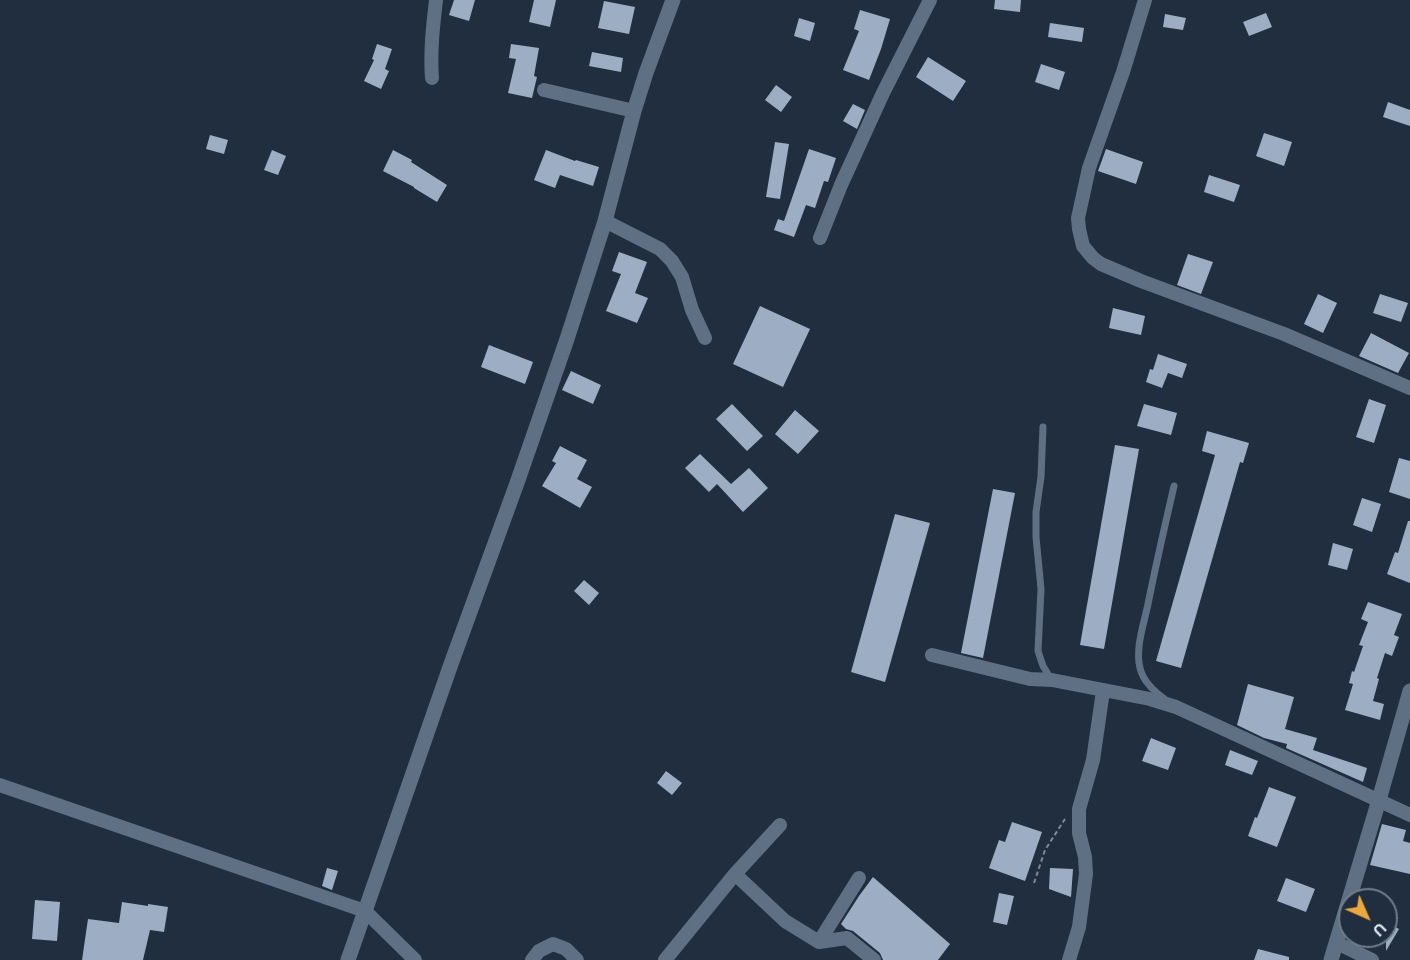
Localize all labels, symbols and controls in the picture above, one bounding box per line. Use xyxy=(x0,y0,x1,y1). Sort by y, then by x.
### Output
north arrow xyxy=(1338,888,1398,948)
text: U xyxy=(1369,919,1390,940)

